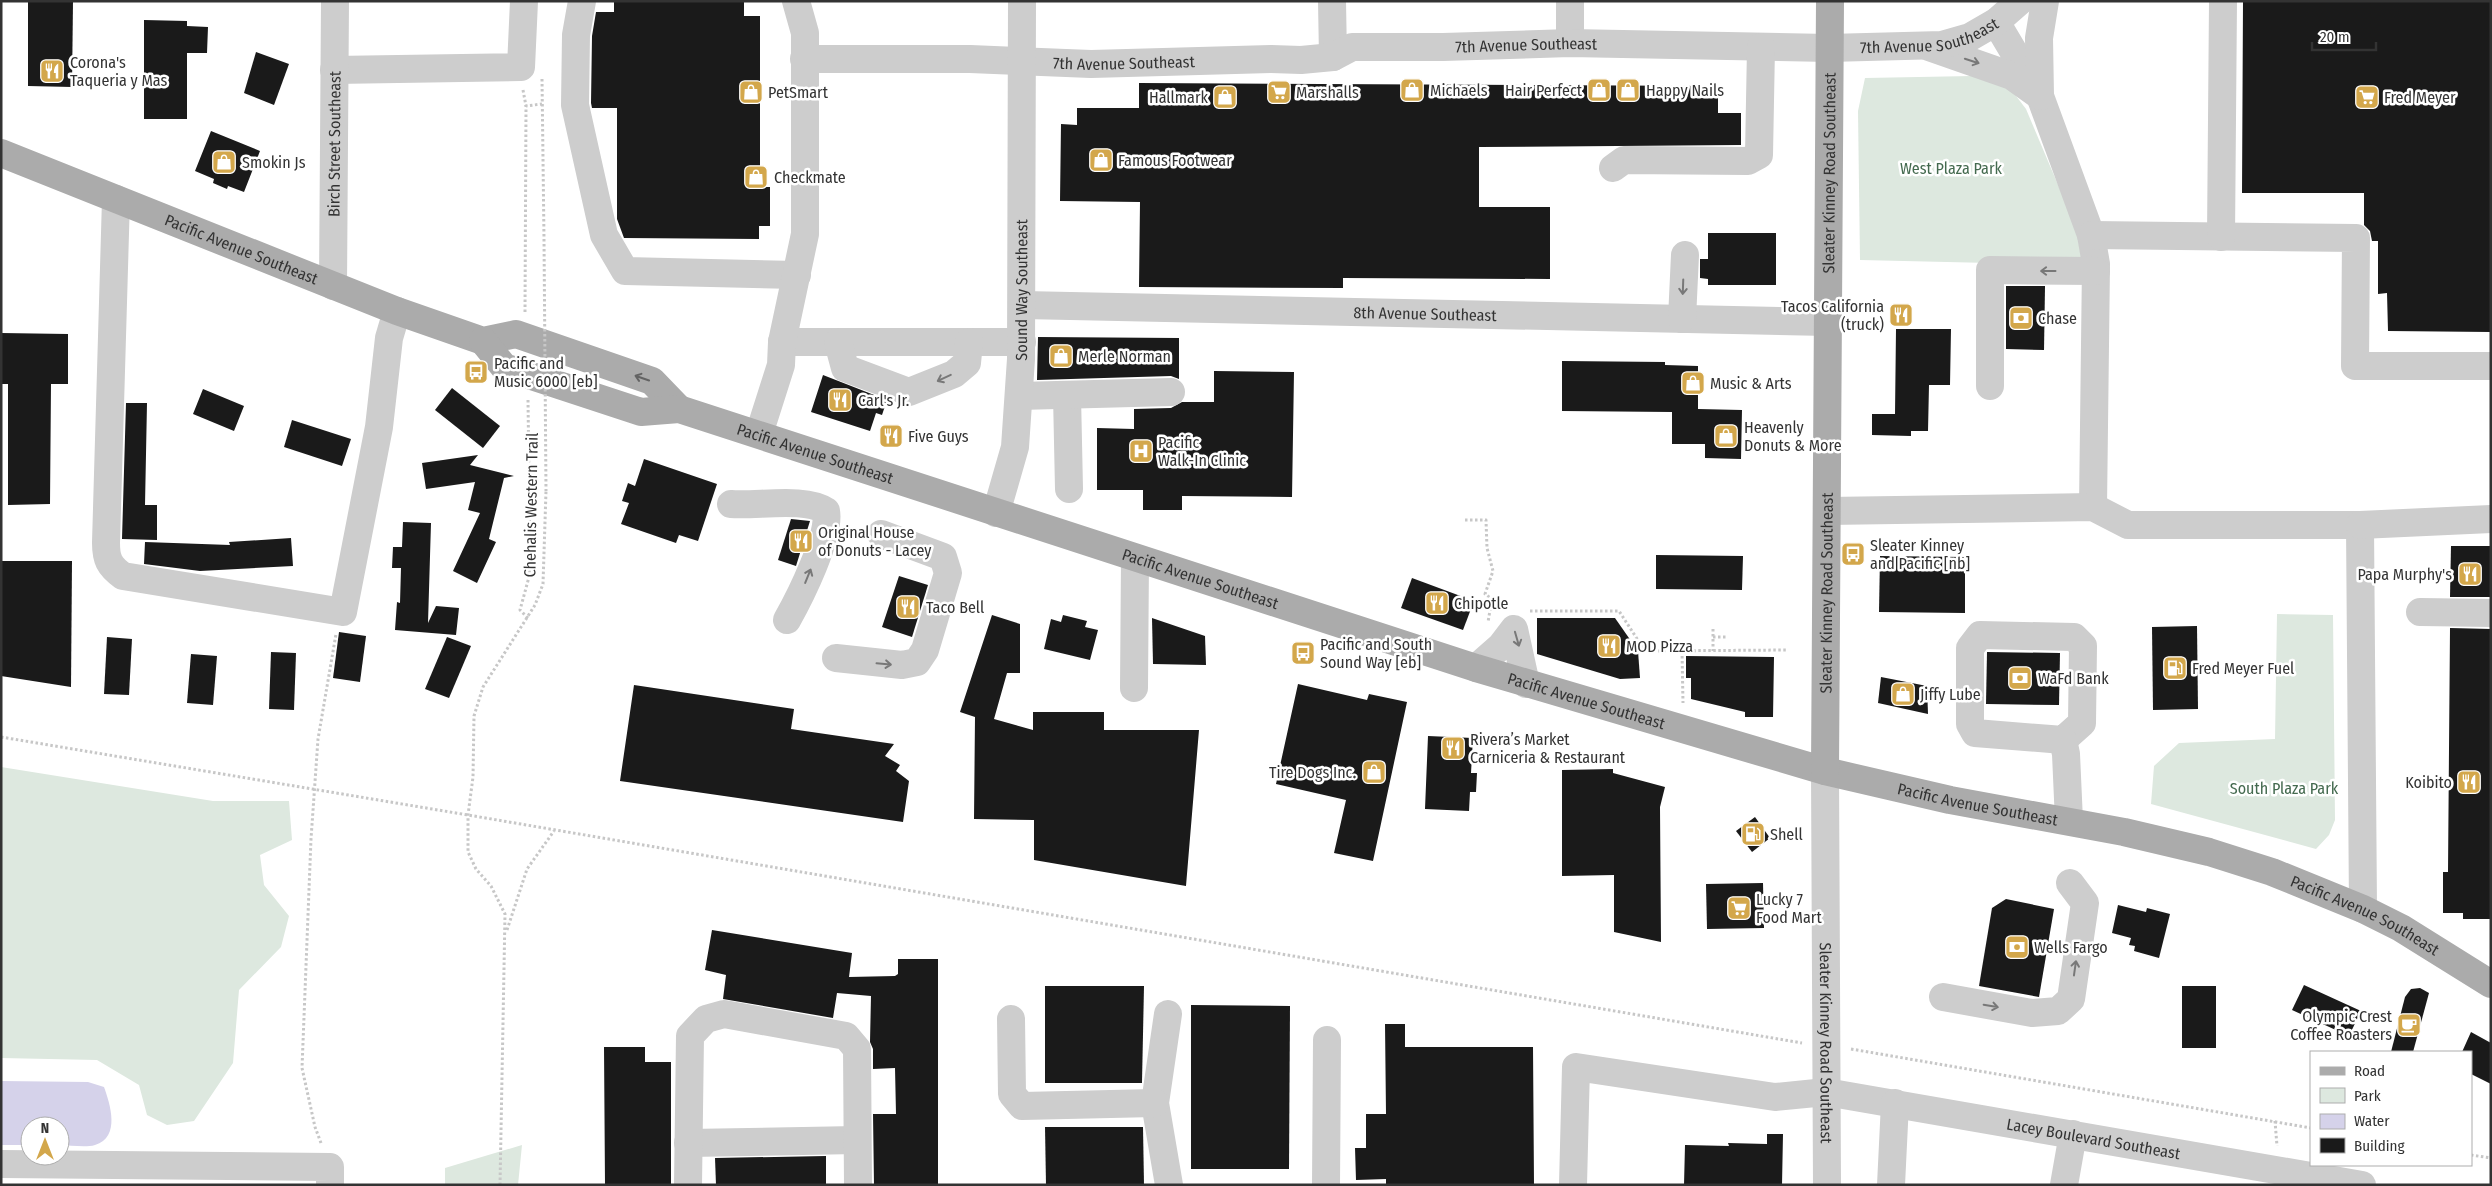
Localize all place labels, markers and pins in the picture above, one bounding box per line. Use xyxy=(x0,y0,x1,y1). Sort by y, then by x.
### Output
place label: Corona's Taqueria y Mas xyxy=(70,53,168,90)
restaurant icon: Corona's Taqueria y Mas xyxy=(39,58,65,84)
shop icon: Michaels xyxy=(1399,77,1425,103)
shop icon: Hair Perfect xyxy=(1586,77,1612,103)
shop icon: Happy Nails xyxy=(1615,77,1641,103)
shop icon: PetSmart xyxy=(738,79,764,105)
supermarket icon: Marshalls xyxy=(1266,79,1292,105)
place label: Michaels xyxy=(1430,81,1488,100)
place label: Hair Perfect xyxy=(1505,81,1583,100)
place label: Happy Nails xyxy=(1646,81,1724,100)
place label: PetSmart xyxy=(768,83,829,102)
place label: Marshalls xyxy=(1296,83,1359,102)
shop icon: Hallmark xyxy=(1212,84,1238,110)
supermarket icon: Fred Meyer xyxy=(2354,84,2380,110)
place label: Hallmark xyxy=(1149,88,1209,107)
place label: Fred Meyer xyxy=(2384,88,2456,107)
shop icon: Famous Footwear xyxy=(1088,147,1114,173)
shop icon: Smokin Js xyxy=(211,149,237,175)
place label: Famous Footwear xyxy=(1118,151,1232,170)
place label: Smokin Js xyxy=(242,153,306,172)
shop icon: Checkmate xyxy=(743,164,769,190)
place label: Checkmate xyxy=(774,168,846,187)
place label: Tacos California (truck) xyxy=(1781,297,1884,334)
restaurant icon: Tacos California (truck) xyxy=(1888,302,1914,328)
bank icon: Chase xyxy=(2008,305,2034,331)
place label: Chase xyxy=(2038,309,2077,328)
shop icon: Merle Norman xyxy=(1048,343,1074,369)
place label: Merle Norman xyxy=(1078,347,1171,366)
place label: Pacific and Music 6000 [eb] xyxy=(494,354,598,391)
bus stop icon: Pacific and Music 6000 [eb] xyxy=(463,359,489,385)
shop icon: Music & Arts xyxy=(1680,370,1706,396)
place label: Music & Arts xyxy=(1710,374,1792,393)
restaurant icon: Carl's Jr. xyxy=(827,387,853,413)
place label: Carl's Jr. xyxy=(858,391,909,410)
place label: Heavenly Donuts & More xyxy=(1744,418,1842,455)
restaurant icon: Five Guys xyxy=(878,423,904,449)
shop icon: Heavenly Donuts & More xyxy=(1713,423,1739,449)
place label: Five Guys xyxy=(908,427,969,446)
place label: Pacific Walk-In Clinic xyxy=(1158,433,1246,470)
hospital icon: Pacific Walk-In Clinic xyxy=(1128,438,1154,464)
place label: Original House of Donuts - Lacey xyxy=(818,523,932,560)
restaurant icon: Original House of Donuts - Lacey xyxy=(788,528,814,554)
place label: Sleater Kinney and Pacific [nb] xyxy=(1870,536,1970,573)
bus stop icon: Sleater Kinney and Pacific [nb] xyxy=(1840,541,1866,567)
restaurant icon: Papa Murphy's xyxy=(2457,561,2483,587)
place label: Papa Murphy's xyxy=(2357,565,2452,584)
restaurant icon: Chipotle xyxy=(1424,590,1450,616)
restaurant icon: Taco Bell xyxy=(895,594,921,620)
place label: Chipotle xyxy=(1454,594,1509,613)
place label: Taco Bell xyxy=(926,598,984,617)
restaurant icon: MOD Pizza xyxy=(1596,633,1622,659)
place label: Pacific and South Sound Way [eb] xyxy=(1320,635,1432,672)
place label: MOD Pizza xyxy=(1626,637,1693,656)
bus stop icon: Pacific and South Sound Way [eb] xyxy=(1290,640,1316,666)
fuel station icon: Fred Meyer Fuel xyxy=(2162,655,2188,681)
place label: Fred Meyer Fuel xyxy=(2192,659,2294,678)
bank icon: WaFd Bank xyxy=(2007,665,2033,691)
place label: WaFd Bank xyxy=(2038,669,2109,688)
shop icon: Jiffy Lube xyxy=(1890,681,1916,707)
place label: Jiffy Lube xyxy=(1920,685,1981,704)
place label: Rivera’s Market Carniceria & Restaurant xyxy=(1470,730,1626,767)
restaurant icon: Rivera’s Market Carniceria & Restaurant xyxy=(1440,735,1466,761)
shop icon: Tire Dogs Inc. xyxy=(1361,759,1387,785)
place label: Tire Dogs Inc. xyxy=(1269,763,1356,782)
restaurant icon: Koibito xyxy=(2456,769,2482,795)
place label: Koibito xyxy=(2405,773,2452,792)
fuel station icon: Shell xyxy=(1740,821,1766,847)
place label: Shell xyxy=(1770,825,1803,844)
place label: Lucky 7 Food Mart xyxy=(1756,890,1822,927)
supermarket icon: Lucky 7 Food Mart xyxy=(1726,895,1752,921)
bank icon: Wells Fargo xyxy=(2004,934,2030,960)
place label: Wells Fargo xyxy=(2034,938,2108,957)
place label: Olympic Crest Coffee Roasters xyxy=(2290,1007,2393,1044)
cafe icon: Olympic Crest Coffee Roasters xyxy=(2396,1012,2422,1038)

